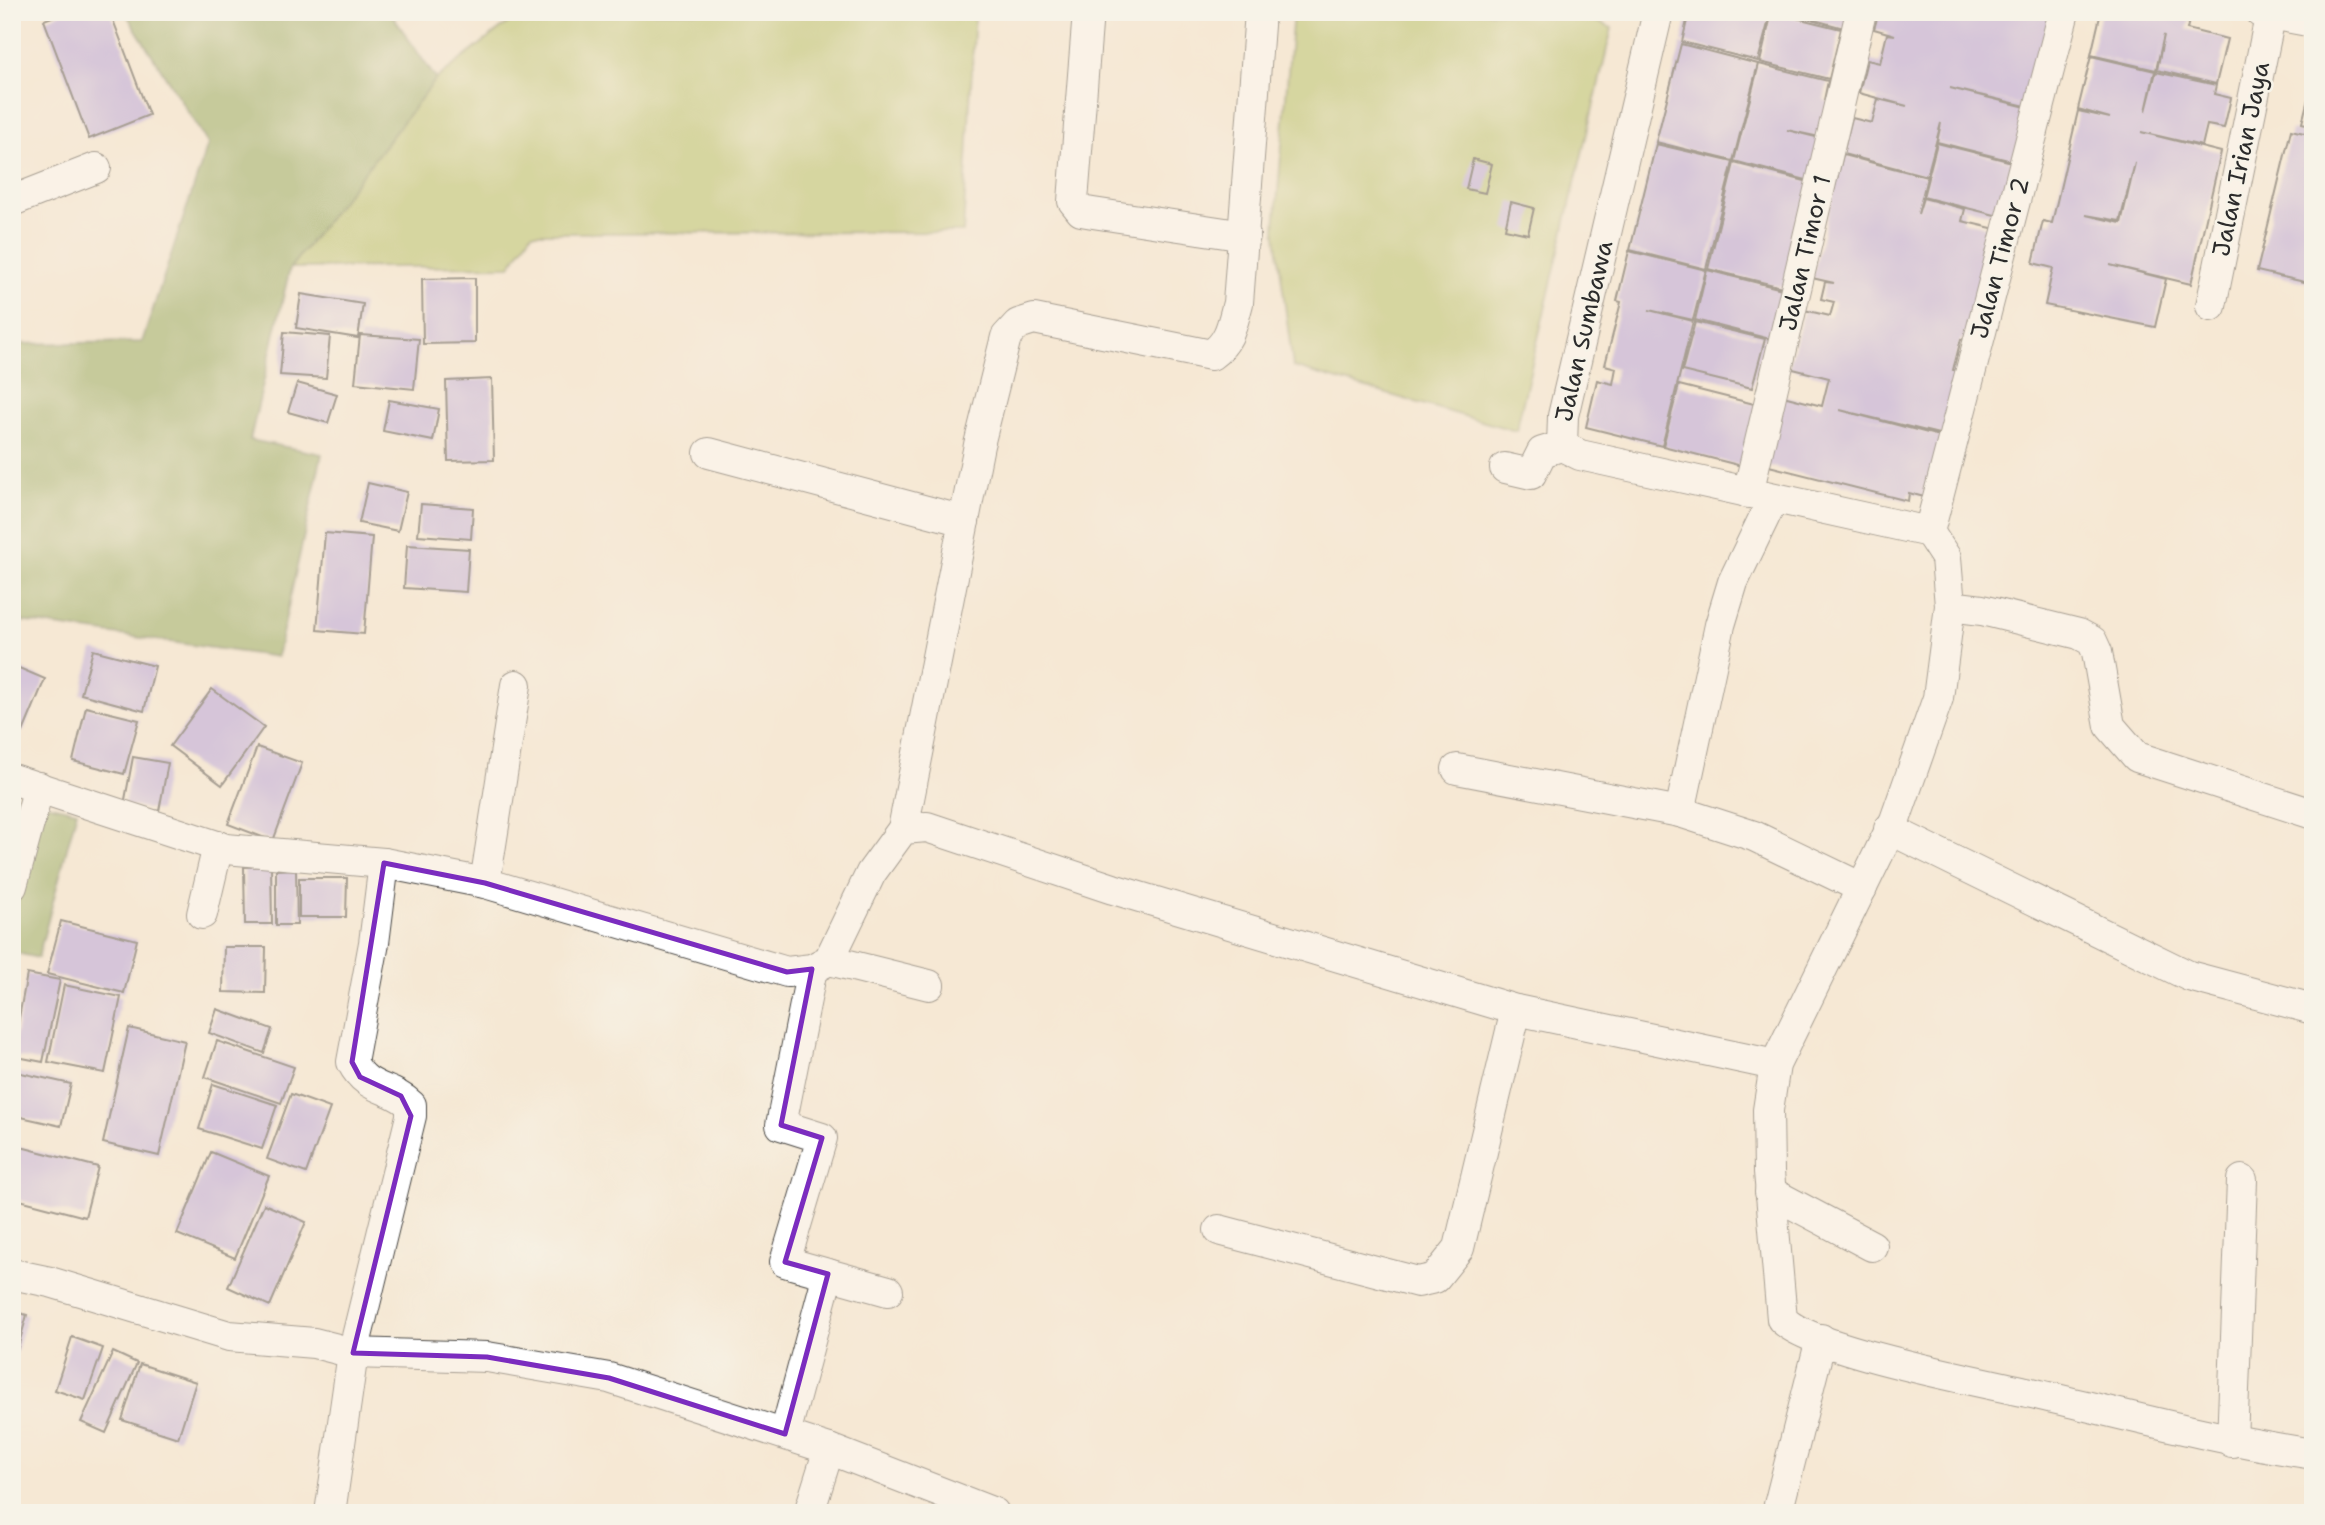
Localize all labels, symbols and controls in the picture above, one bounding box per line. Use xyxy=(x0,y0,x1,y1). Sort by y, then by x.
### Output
street label: Jalan Irian Jaya xyxy=(2205,59,2277,259)
street label: Jalan Timor 1 xyxy=(1772,172,1838,334)
street label: Jalan Timor 2 xyxy=(1963,174,2037,342)
street label: Jalan Sumbawa xyxy=(1548,237,1620,425)

